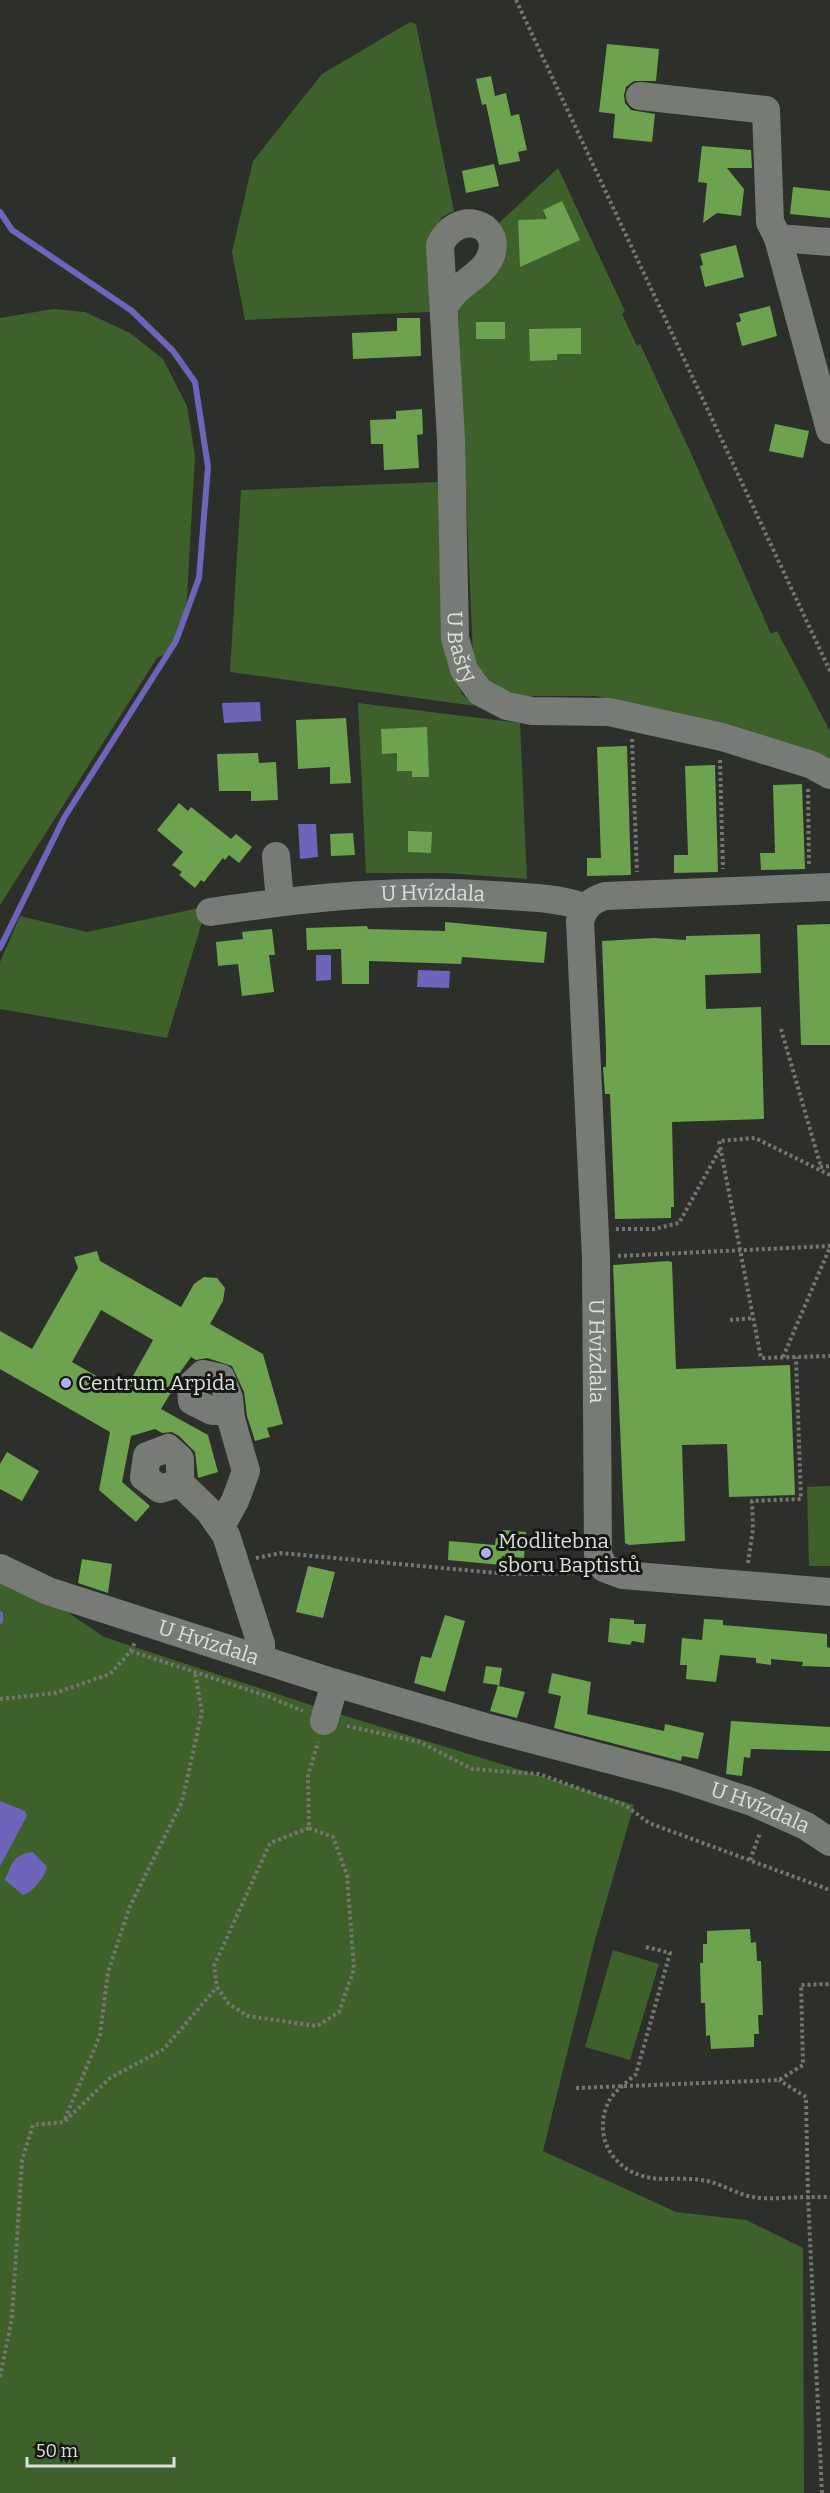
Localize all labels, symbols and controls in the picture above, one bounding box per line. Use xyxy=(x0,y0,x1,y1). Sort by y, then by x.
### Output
street label: U Bašty xyxy=(441,611,483,689)
street label: U Hvízdala xyxy=(380,880,486,907)
street label: U Hvízdala xyxy=(583,1299,610,1404)
place label: Centrum Arpida xyxy=(78,1370,236,1396)
marker: Centrum Arpida xyxy=(59,1376,73,1390)
place label: Modlitebna sboru Baptistů xyxy=(498,1528,640,1578)
marker: Modlitebna sboru Baptistů xyxy=(479,1546,493,1560)
street label: U Hvízdala xyxy=(155,1614,263,1671)
street label: U Hvízdala xyxy=(707,1776,814,1839)
scale bar xyxy=(27,2430,174,2468)
text: 50 m xyxy=(36,2440,78,2462)

